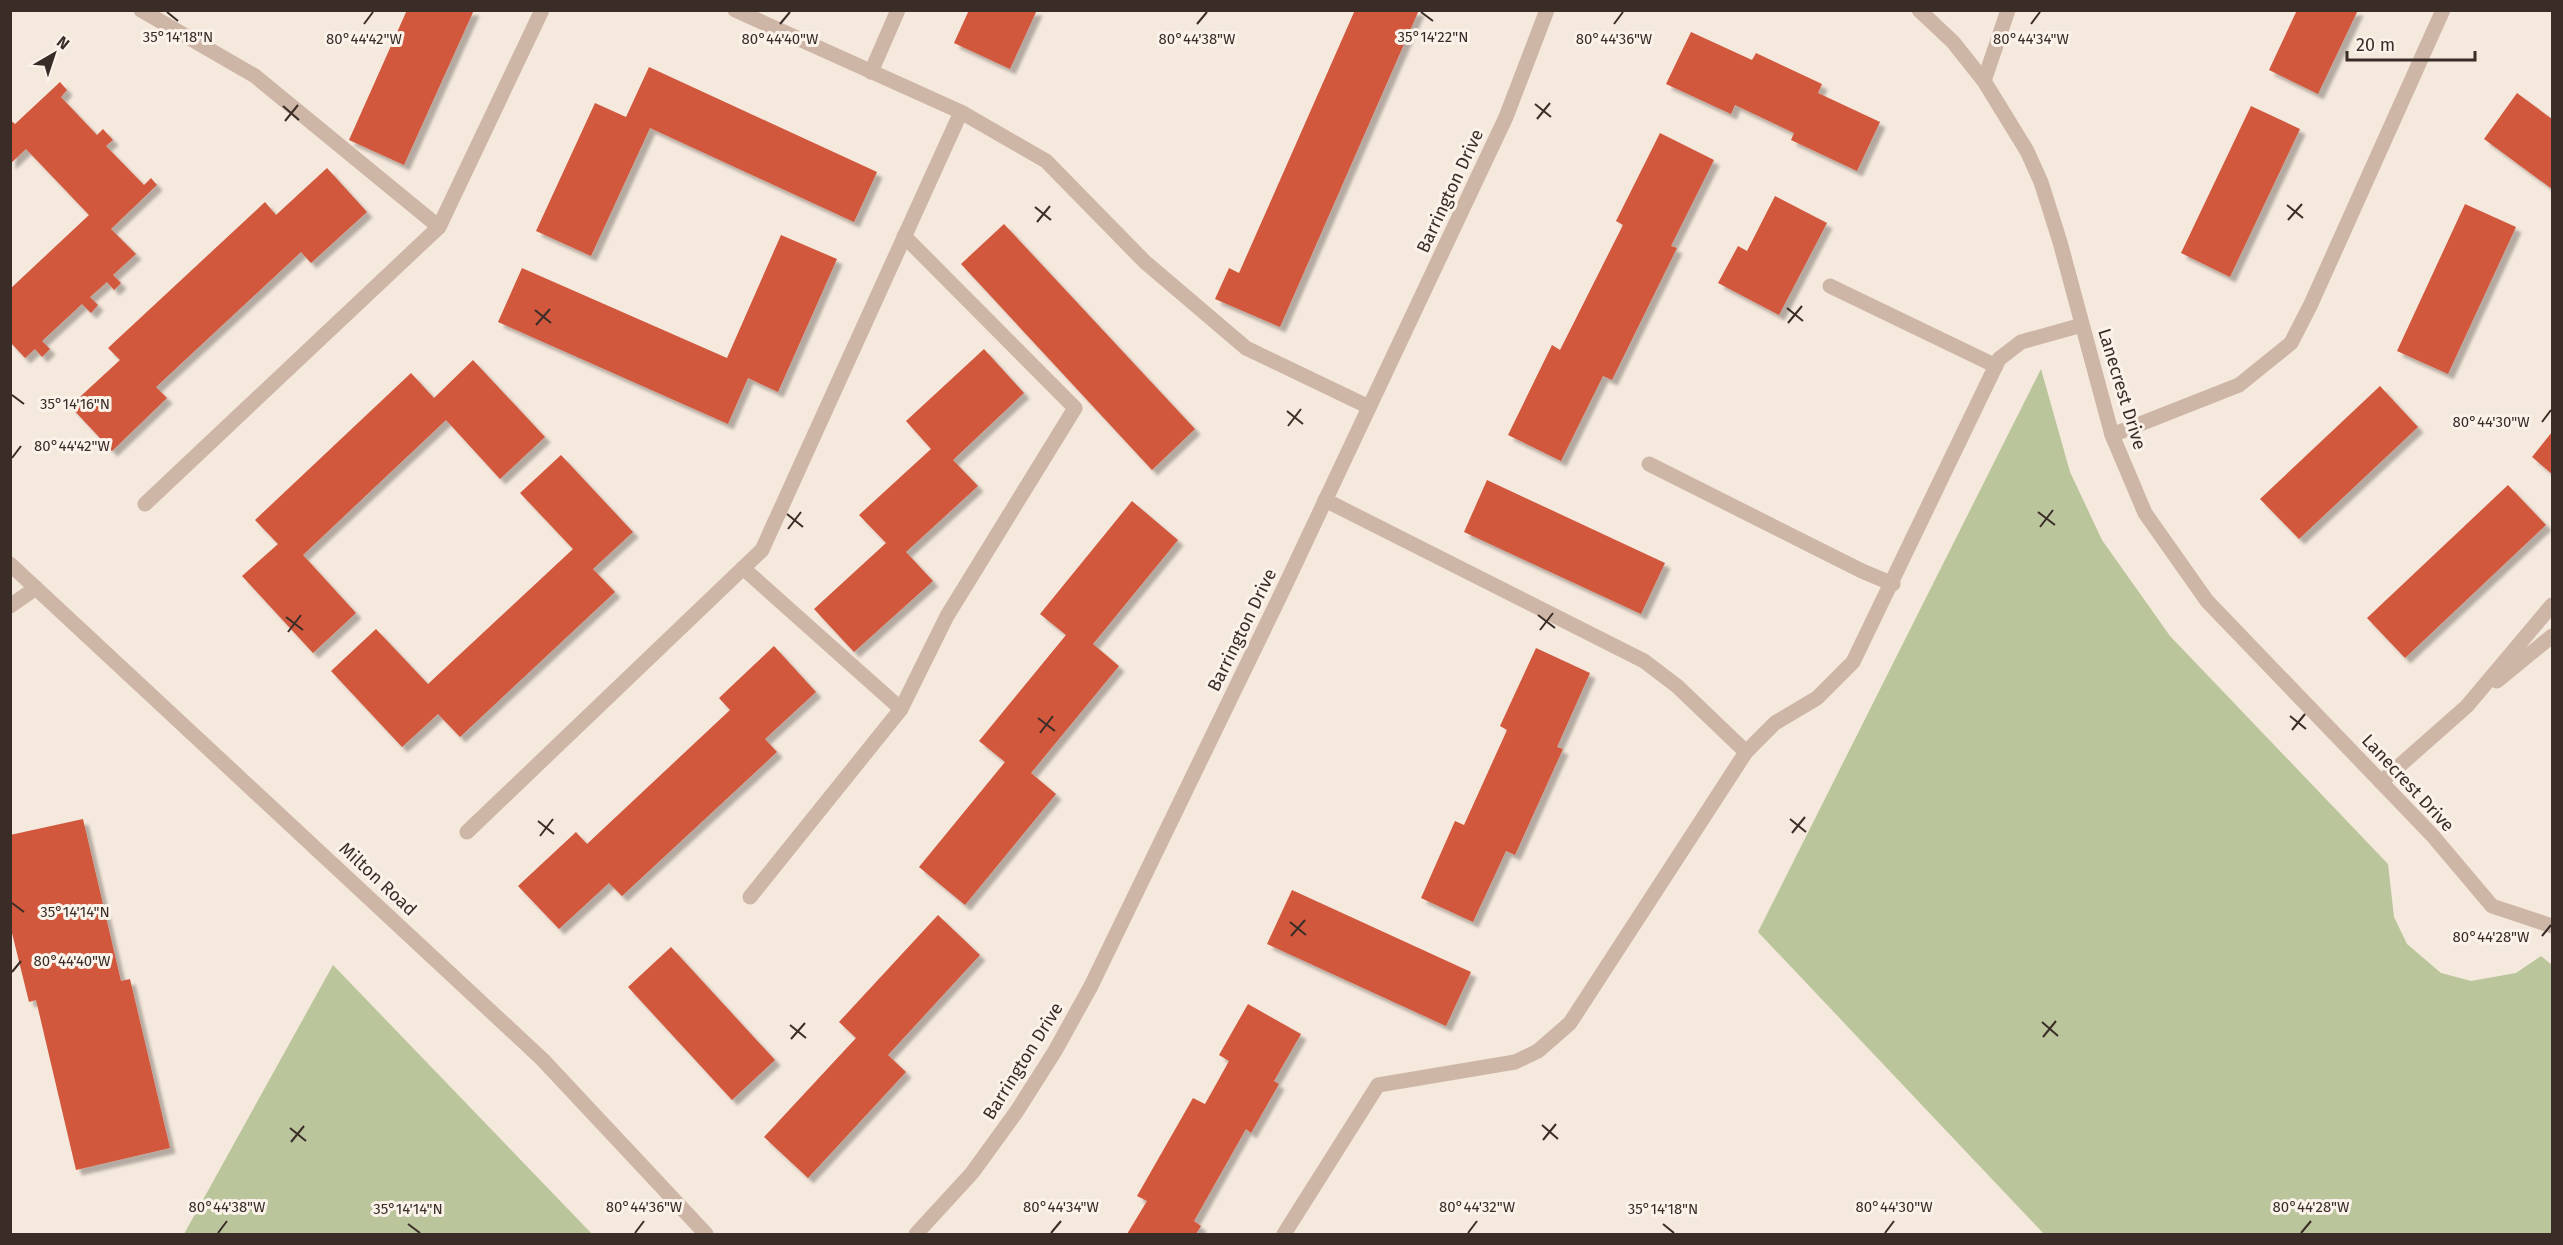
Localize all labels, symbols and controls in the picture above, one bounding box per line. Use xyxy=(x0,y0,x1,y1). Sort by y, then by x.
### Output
north arrow xyxy=(24,24,84,84)
scale bar xyxy=(2347,24,2474,62)
text: 35°14'18"N xyxy=(143,28,213,46)
text: 35°14'22"N xyxy=(1398,28,1468,46)
text: 80°44'42"W xyxy=(326,30,403,48)
text: 80°44'40"W xyxy=(742,30,819,48)
text: 80°44'38"W xyxy=(1159,30,1236,48)
text: 80°44'36"W xyxy=(1576,30,1653,48)
text: 80°44'34"W xyxy=(1993,30,2070,48)
text: N xyxy=(53,32,73,53)
text: 20 m xyxy=(2356,34,2395,56)
street label: Barrington Drive xyxy=(1412,126,1488,256)
street label: Lanecrest Drive xyxy=(2093,326,2151,452)
text: 35°14'16"N xyxy=(40,395,110,413)
text: 80°44'30"W xyxy=(2452,413,2530,431)
text: 80°44'42"W xyxy=(34,437,111,455)
street label: Barrington Drive xyxy=(1203,565,1281,695)
street label: Lanecrest Drive xyxy=(2357,730,2459,836)
street label: Milton Road xyxy=(335,838,421,920)
text: 35°14'14"N xyxy=(40,903,110,921)
text: 80°44'28"W xyxy=(2453,928,2530,946)
text: 80°44'40"W xyxy=(34,952,111,970)
street label: Barrington Drive xyxy=(978,998,1068,1124)
text: 80°44'38"W xyxy=(189,1198,266,1216)
text: 80°44'36"W xyxy=(606,1198,683,1216)
text: 80°44'34"W xyxy=(1023,1198,1100,1216)
text: 80°44'32"W xyxy=(1439,1198,1516,1216)
text: 80°44'30"W xyxy=(1855,1198,1933,1216)
text: 80°44'28"W xyxy=(2273,1198,2350,1216)
text: 35°14'14"N xyxy=(373,1200,443,1218)
text: 35°14'18"N xyxy=(1628,1200,1698,1218)

